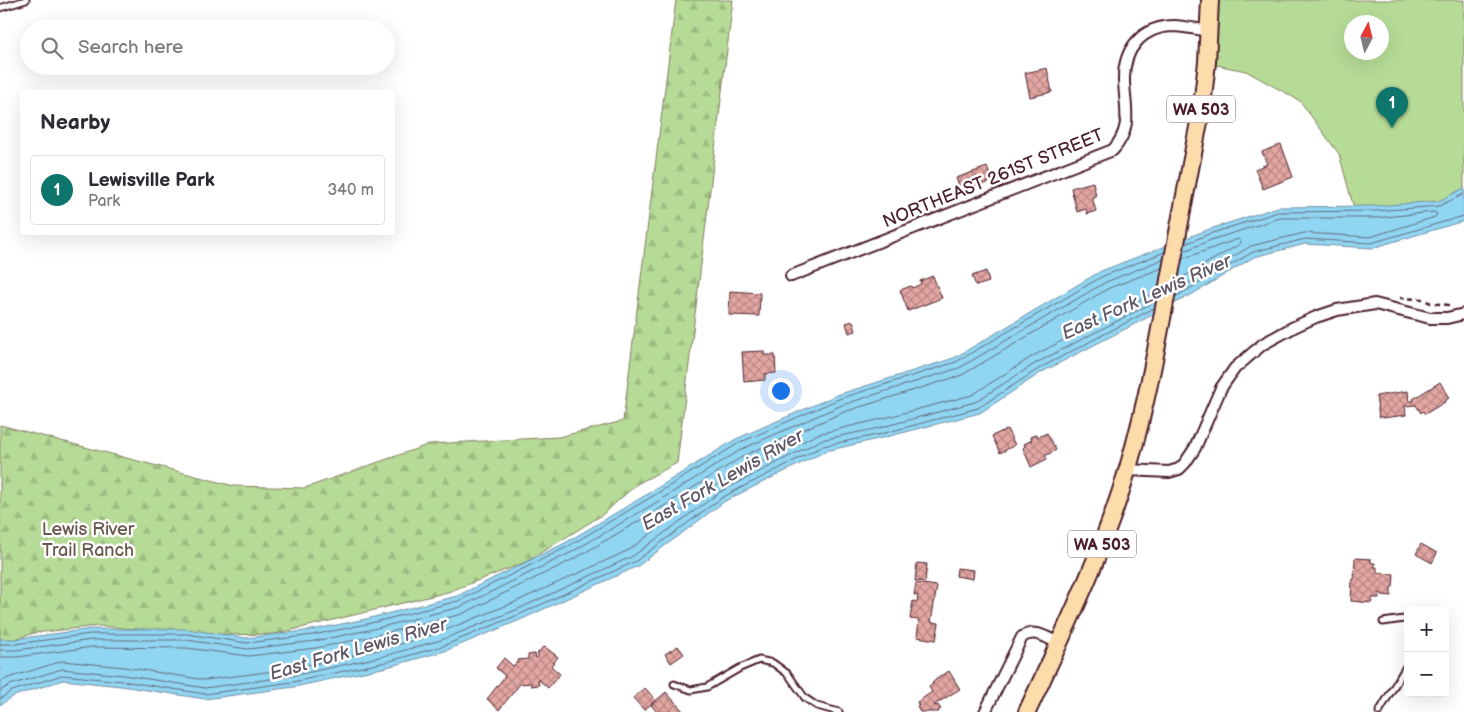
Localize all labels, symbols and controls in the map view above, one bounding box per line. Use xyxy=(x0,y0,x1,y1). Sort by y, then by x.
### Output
north arrow xyxy=(1344,15,1389,60)
search box xyxy=(20,20,395,75)
icon: search xyxy=(38,34,66,62)
text: Search here xyxy=(78,36,183,59)
pin: 1 xyxy=(1376,87,1408,128)
road number: WA 503 xyxy=(1167,96,1235,122)
text: Nearby xyxy=(40,110,110,135)
street label: NORTHEAST 261ST STREET xyxy=(880,124,1107,232)
text: Lewisville Park xyxy=(88,169,215,192)
text: 1 xyxy=(54,181,60,200)
text: 340 m xyxy=(327,181,374,200)
text: Park xyxy=(88,192,120,211)
water label: East Fork Lewis River xyxy=(1058,249,1236,345)
your location xyxy=(768,378,794,404)
water label: East Fork Lewis River xyxy=(638,424,809,536)
park label: Lewis River Trail Ranch xyxy=(42,519,135,561)
road number: WA 503 xyxy=(1068,530,1136,558)
map controls xyxy=(1404,607,1449,697)
button: + xyxy=(1404,607,1449,652)
water label: East Fork Lewis River xyxy=(267,613,451,686)
button: − xyxy=(1404,652,1449,697)

